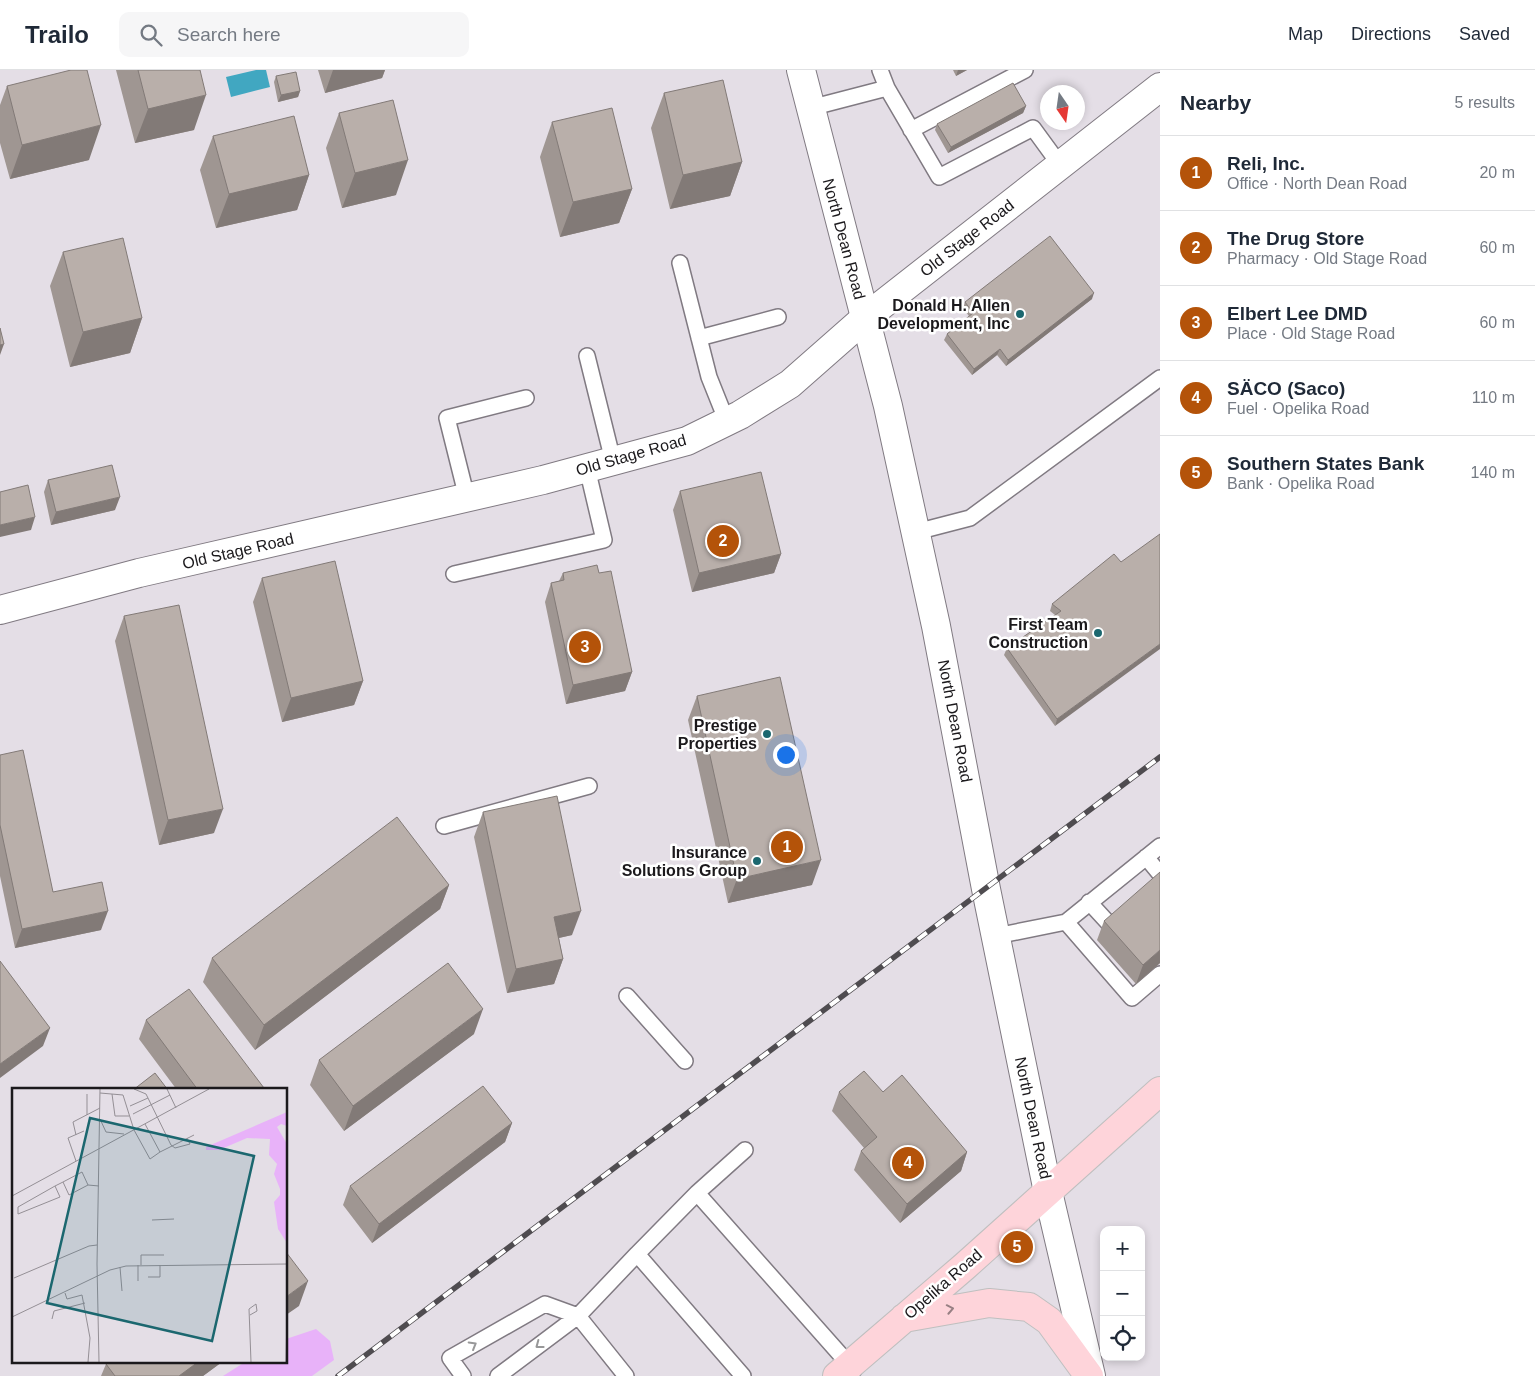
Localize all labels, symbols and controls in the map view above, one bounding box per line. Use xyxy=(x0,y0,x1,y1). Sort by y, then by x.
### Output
search box xyxy=(119,12,469,57)
text: Trailo xyxy=(25,21,89,48)
icon: search xyxy=(137,21,165,49)
text: Search here xyxy=(177,24,281,45)
text: Map xyxy=(1288,24,1323,44)
text: Directions xyxy=(1351,24,1431,44)
text: Saved xyxy=(1459,24,1510,44)
north arrow xyxy=(1040,85,1085,130)
text: Nearby xyxy=(1180,91,1251,114)
text: 5 results xyxy=(1455,94,1515,111)
text: Reli, Inc. xyxy=(1227,153,1305,174)
text: 1 xyxy=(1192,164,1200,181)
text: 20 m xyxy=(1479,164,1515,181)
text: Office · North Dean Road xyxy=(1227,175,1407,192)
street label: North Dean Road xyxy=(820,177,868,301)
street label: Old Stage Road xyxy=(917,196,1017,280)
text: The Drug Store xyxy=(1227,228,1364,249)
text: 2 xyxy=(1192,239,1200,256)
text: 60 m xyxy=(1479,239,1515,256)
text: Pharmacy · Old Stage Road xyxy=(1227,250,1427,267)
place label: Donald H. Allen Development, Inc xyxy=(878,297,1010,332)
text: Elbert Lee DMD xyxy=(1227,303,1367,324)
marker: Donald H. Allen Development, Inc xyxy=(1014,308,1026,320)
text: 3 xyxy=(1192,314,1200,331)
text: 60 m xyxy=(1479,314,1515,331)
text: Place · Old Stage Road xyxy=(1227,325,1395,342)
text: SÄCO (Saco) xyxy=(1227,378,1345,399)
text: 4 xyxy=(1192,389,1200,406)
text: 110 m xyxy=(1472,389,1515,406)
text: Fuel · Opelika Road xyxy=(1227,400,1369,417)
street label: Old Stage Road xyxy=(574,431,688,479)
text: Southern States Bank xyxy=(1227,453,1424,474)
text: 5 xyxy=(1192,464,1200,481)
text: 140 m xyxy=(1471,464,1515,481)
text: Bank · Opelika Road xyxy=(1227,475,1375,492)
pin: 2 xyxy=(707,522,739,560)
street label: Old Stage Road xyxy=(181,530,295,572)
place label: First Team Construction xyxy=(988,616,1088,651)
marker: First Team Construction xyxy=(1092,627,1104,639)
pin: 3 xyxy=(569,628,601,666)
street label: North Dean Road xyxy=(935,658,975,784)
place label: Prestige Properties xyxy=(678,717,757,752)
marker: Prestige Properties xyxy=(761,728,773,740)
your location xyxy=(773,742,799,768)
pin: 1 xyxy=(771,828,803,866)
place label: Insurance Solutions Group xyxy=(622,844,747,879)
marker: Insurance Solutions Group xyxy=(751,855,763,867)
street label: North Dean Road xyxy=(1012,1055,1054,1181)
inset map xyxy=(12,1088,288,1364)
pin: 4 xyxy=(892,1144,924,1182)
map controls xyxy=(1100,1226,1145,1361)
button: + xyxy=(1100,1226,1145,1271)
pin: 5 xyxy=(1001,1228,1033,1266)
street label: Opelika Road xyxy=(901,1246,985,1322)
button: − xyxy=(1100,1271,1145,1316)
one-way arrow xyxy=(946,1305,955,1315)
button: locate xyxy=(1100,1316,1145,1361)
one-way arrow xyxy=(536,1340,545,1348)
one-way arrow xyxy=(467,1341,476,1351)

